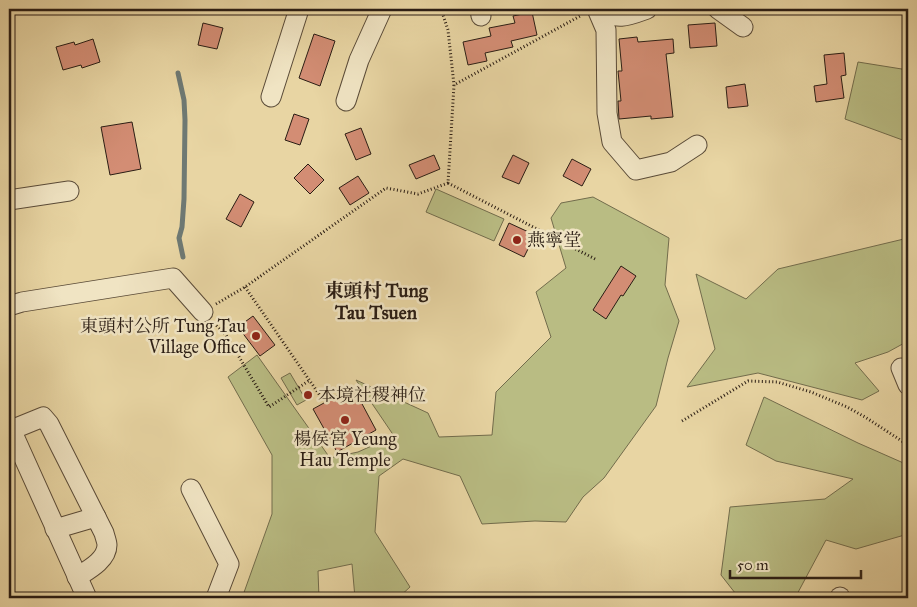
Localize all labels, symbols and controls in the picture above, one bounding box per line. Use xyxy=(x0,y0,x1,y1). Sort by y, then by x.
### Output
place label: 燕寧堂 xyxy=(527,229,581,251)
marker: 燕寧堂 xyxy=(511,234,523,246)
district label: 東頭村 Tung Tau Tsuen xyxy=(324,279,429,324)
place label: 東頭村公所 Tung Tau Village Office xyxy=(80,315,246,359)
marker: 東頭村公所 Tung Tau Village Office xyxy=(250,330,262,342)
place label: 本境社稷神位 xyxy=(318,384,426,406)
marker: 本境社稷神位 xyxy=(302,389,314,401)
marker: 楊侯宮 Yeung Hau Temple xyxy=(339,414,351,426)
place label: 楊侯宮 Yeung Hau Temple xyxy=(293,428,397,471)
scale bar xyxy=(730,547,861,579)
text: 50 m xyxy=(737,556,769,574)

